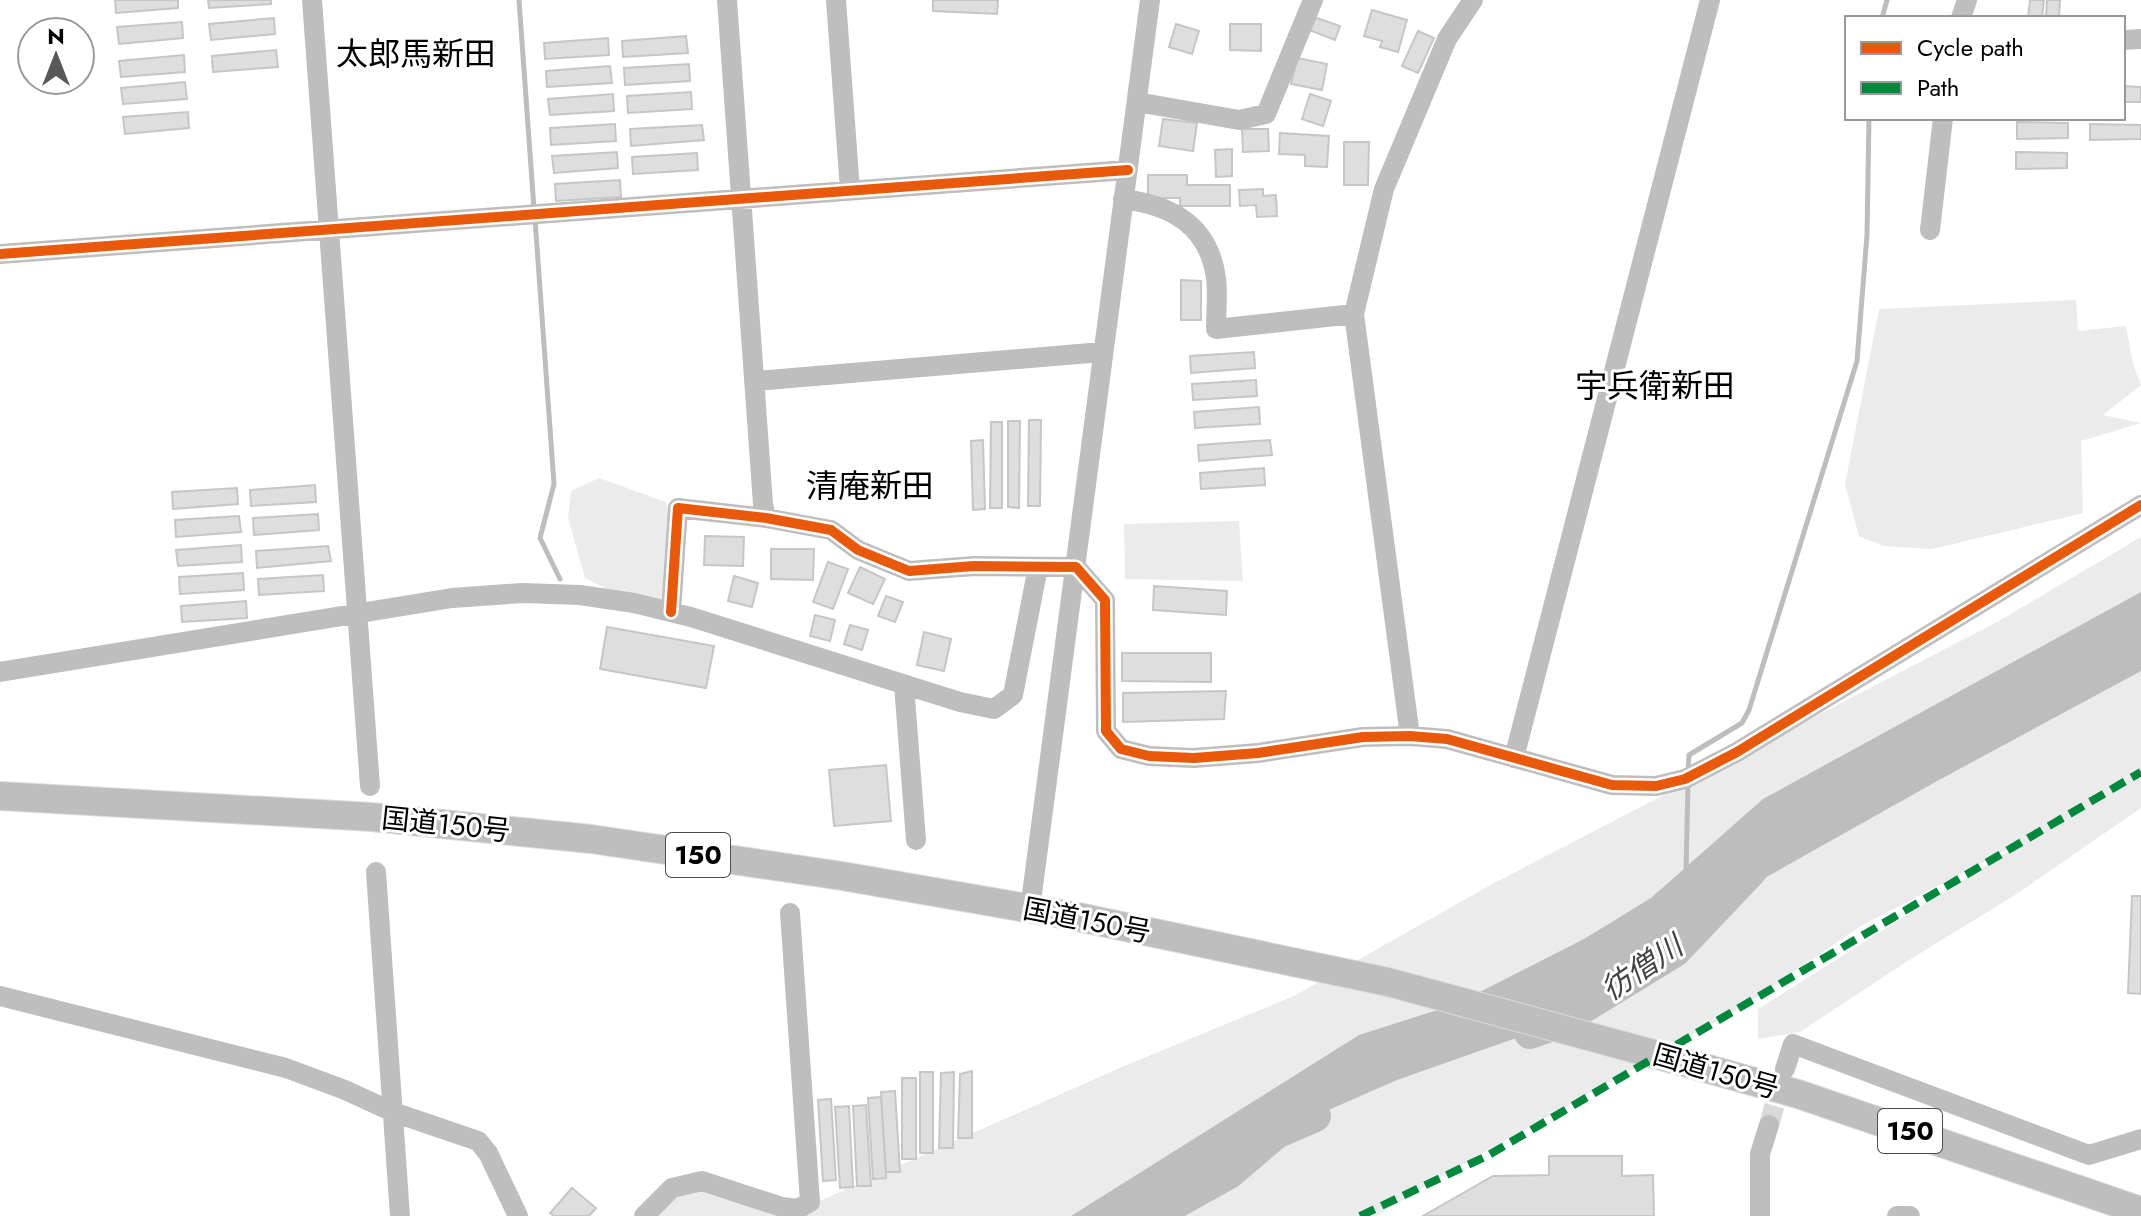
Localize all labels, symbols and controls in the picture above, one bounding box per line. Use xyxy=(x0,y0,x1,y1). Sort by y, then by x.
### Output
north arrow xyxy=(16,16,96,96)
legend xyxy=(1845,16,2125,120)
text: N xyxy=(47,20,65,52)
text: Cycle path xyxy=(1917,30,2024,65)
district label: 太郎馬新田 xyxy=(336,31,496,77)
text: Path xyxy=(1917,70,1959,105)
district label: 宇兵衛新田 xyxy=(1575,363,1735,409)
district label: 清庵新田 xyxy=(806,463,934,509)
street label: 国道150号 xyxy=(380,797,512,852)
road number: 150 xyxy=(666,833,730,877)
street label: 国道150号 xyxy=(1020,888,1154,953)
water label: 彷僧川 xyxy=(1592,923,1694,1011)
street label: 国道150号 xyxy=(1648,1034,1784,1109)
road number: 150 xyxy=(1878,1109,1942,1153)

